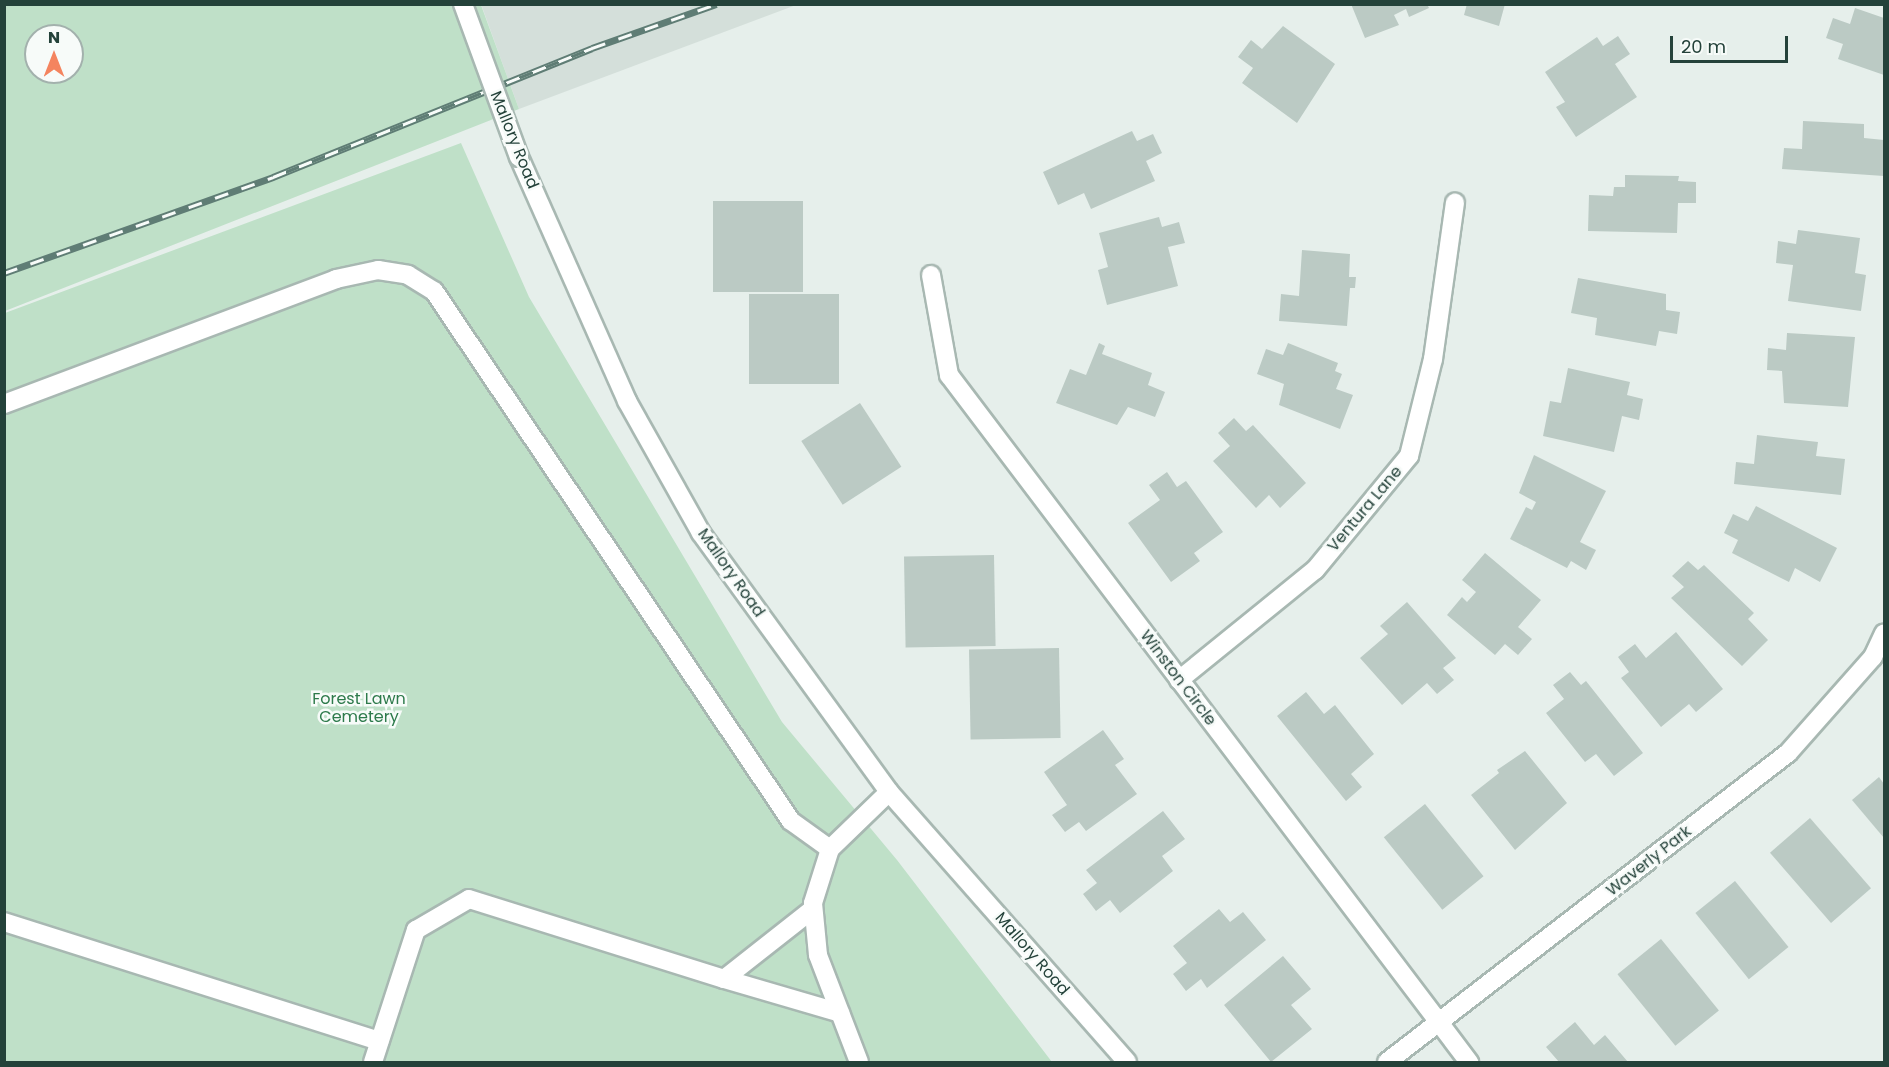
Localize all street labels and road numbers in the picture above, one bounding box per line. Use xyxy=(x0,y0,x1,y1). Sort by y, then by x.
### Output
street label: Mallory Road xyxy=(486,88,542,192)
street label: Ventura Lane xyxy=(1324,462,1406,556)
street label: Mallory Road xyxy=(693,525,769,621)
street label: Winston Circle xyxy=(1136,626,1220,730)
street label: Waverly Park xyxy=(1603,822,1695,900)
street label: Mallory Road xyxy=(991,909,1073,999)

